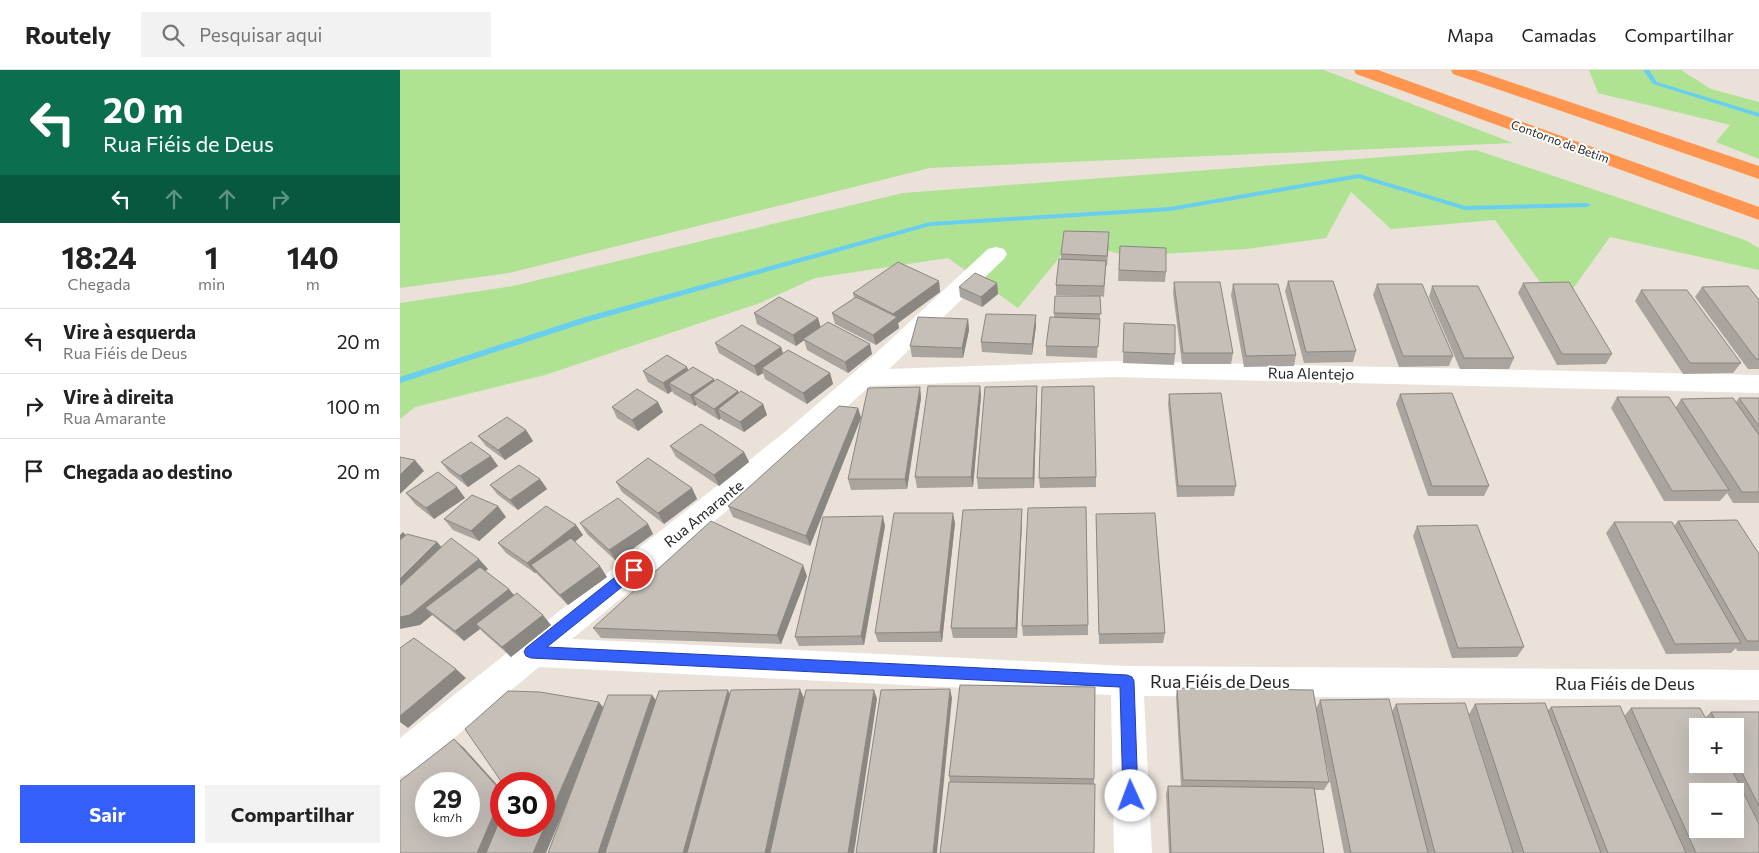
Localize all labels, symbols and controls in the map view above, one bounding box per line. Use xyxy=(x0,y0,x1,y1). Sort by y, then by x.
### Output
search box xyxy=(141,12,491,57)
text: Routely xyxy=(25,20,111,49)
icon: search xyxy=(159,21,187,49)
text: Pesquisar aqui xyxy=(199,23,322,46)
text: Mapa xyxy=(1447,24,1494,46)
text: Camadas xyxy=(1522,24,1596,46)
text: Compartilhar xyxy=(1624,24,1734,46)
text: 20 m xyxy=(103,87,183,130)
icon: left xyxy=(20,90,85,155)
street label: Contorno de Betim xyxy=(1509,117,1611,165)
text: Rua Fiéis de Deus xyxy=(103,130,274,157)
icon: left xyxy=(107,185,135,213)
icon: ahead xyxy=(160,185,188,213)
icon: ahead xyxy=(213,185,241,213)
icon: right xyxy=(266,185,294,213)
text: 18:24 xyxy=(61,238,137,275)
text: 1 xyxy=(205,238,218,275)
text: 140 xyxy=(287,238,339,275)
text: Chegada xyxy=(67,274,131,293)
text: min xyxy=(198,274,225,293)
text: m xyxy=(306,274,320,293)
text: Vire à esquerda xyxy=(63,320,196,343)
icon: left xyxy=(20,327,48,355)
text: 20 m xyxy=(337,330,380,353)
text: Rua Fiéis de Deus xyxy=(63,343,187,362)
street label: Rua Alentejo xyxy=(1268,363,1354,383)
text: Vire à direita xyxy=(63,385,174,408)
icon: right xyxy=(20,392,48,420)
text: 100 m xyxy=(327,395,380,418)
text: Rua Amarante xyxy=(63,408,166,427)
icon: arrive xyxy=(20,457,48,485)
text: Chegada ao destino xyxy=(63,460,233,483)
text: 20 m xyxy=(337,460,380,483)
street label: Rua Amarante xyxy=(660,476,747,551)
pin xyxy=(613,549,655,591)
icon: arrive xyxy=(620,556,648,584)
street label: Rua Fiéis de Deus xyxy=(1150,670,1290,692)
street label: Rua Fiéis de Deus xyxy=(1555,672,1695,694)
map controls xyxy=(1689,718,1744,838)
button: + xyxy=(1689,718,1744,773)
position arrow xyxy=(1104,769,1156,821)
speed limit sign: 30 xyxy=(490,772,555,837)
text: 29 xyxy=(433,783,462,813)
button: − xyxy=(1689,783,1744,838)
button: Sair xyxy=(20,785,195,843)
button: Compartilhar xyxy=(205,785,380,843)
text: km/h xyxy=(433,810,462,824)

